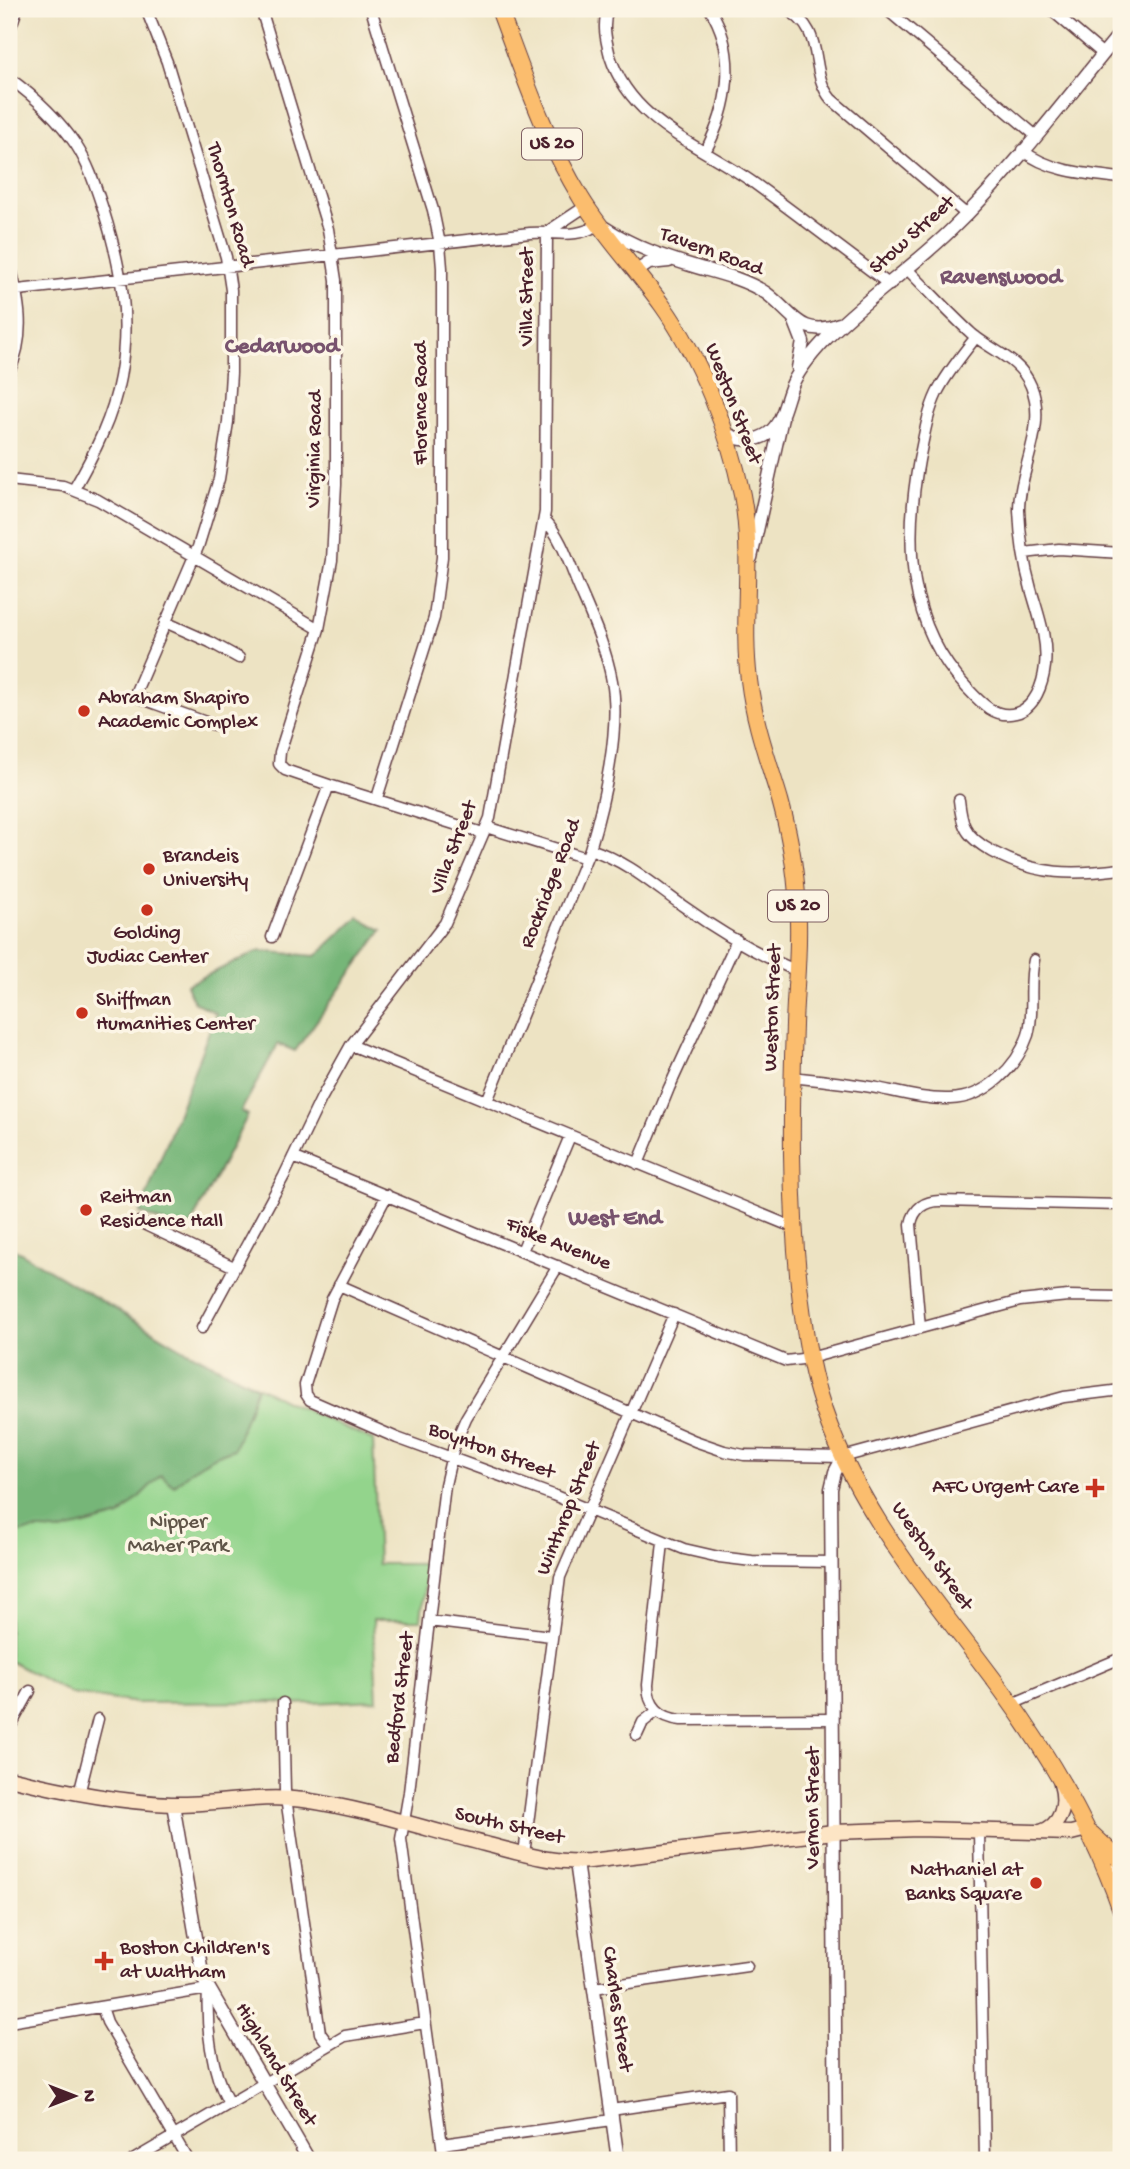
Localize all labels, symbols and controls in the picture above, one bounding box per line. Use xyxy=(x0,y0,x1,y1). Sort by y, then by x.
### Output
road number: US 20 xyxy=(522,128,582,160)
street label: Thornton Road xyxy=(199,139,259,272)
street label: Stow Street xyxy=(865,189,963,281)
street label: Tavern Road xyxy=(655,222,768,284)
street label: Villa Street xyxy=(516,246,541,347)
district label: Ravenswood xyxy=(939,265,1064,292)
district label: Cedarwood xyxy=(225,334,341,361)
street label: Florence Road xyxy=(410,340,435,466)
street label: Weston Street xyxy=(698,340,767,470)
street label: Virginia Road xyxy=(302,389,330,509)
place label: Abraham Shapiro Academic Complex xyxy=(98,687,258,736)
marker: Abraham Shapiro Academic Complex xyxy=(76,703,92,719)
street label: Villa Street xyxy=(425,795,485,899)
street label: Rockridge Road xyxy=(516,814,589,952)
place label: Brandeis University xyxy=(162,845,248,894)
marker: Brandeis University xyxy=(141,861,157,877)
road number: US 20 xyxy=(768,890,828,922)
marker: Golding Judiac Center xyxy=(139,902,155,918)
place label: Golding Judiac Center xyxy=(87,922,209,971)
street label: Weston Street xyxy=(759,942,789,1072)
place label: Shiffman Humanities Center xyxy=(96,989,256,1038)
marker: Shiffman Humanities Center xyxy=(74,1005,90,1021)
place label: Reitman Residence Hall xyxy=(100,1186,223,1235)
marker: Reitman Residence Hall xyxy=(78,1202,94,1218)
district label: West End xyxy=(567,1206,664,1233)
street label: Fiske Avenue xyxy=(501,1212,615,1278)
street label: Boynton Street xyxy=(424,1417,560,1487)
street label: Winthrop Street xyxy=(532,1436,609,1579)
place label: AFC Urgent Care xyxy=(932,1476,1080,1501)
marker: AFC Urgent Care xyxy=(1085,1478,1105,1498)
street label: Weston Street xyxy=(884,1498,979,1618)
park label: Nipper Maher Park xyxy=(128,1511,231,1560)
street label: Bedford Street xyxy=(380,1629,422,1766)
street label: Vernon Street xyxy=(802,1745,827,1870)
street label: South Street xyxy=(452,1802,568,1852)
place label: Nathaniel at Banks Square xyxy=(904,1859,1024,1908)
marker: Nathaniel at Banks Square xyxy=(1028,1875,1044,1891)
place label: Boston Children's at Waltham xyxy=(119,1937,271,1986)
street label: Charles Street xyxy=(595,1945,637,2075)
marker: Boston Children's at Waltham xyxy=(94,1951,114,1971)
street label: Highland Street xyxy=(228,1999,323,2133)
north arrow xyxy=(38,2060,108,2130)
text: N xyxy=(76,2090,99,2102)

